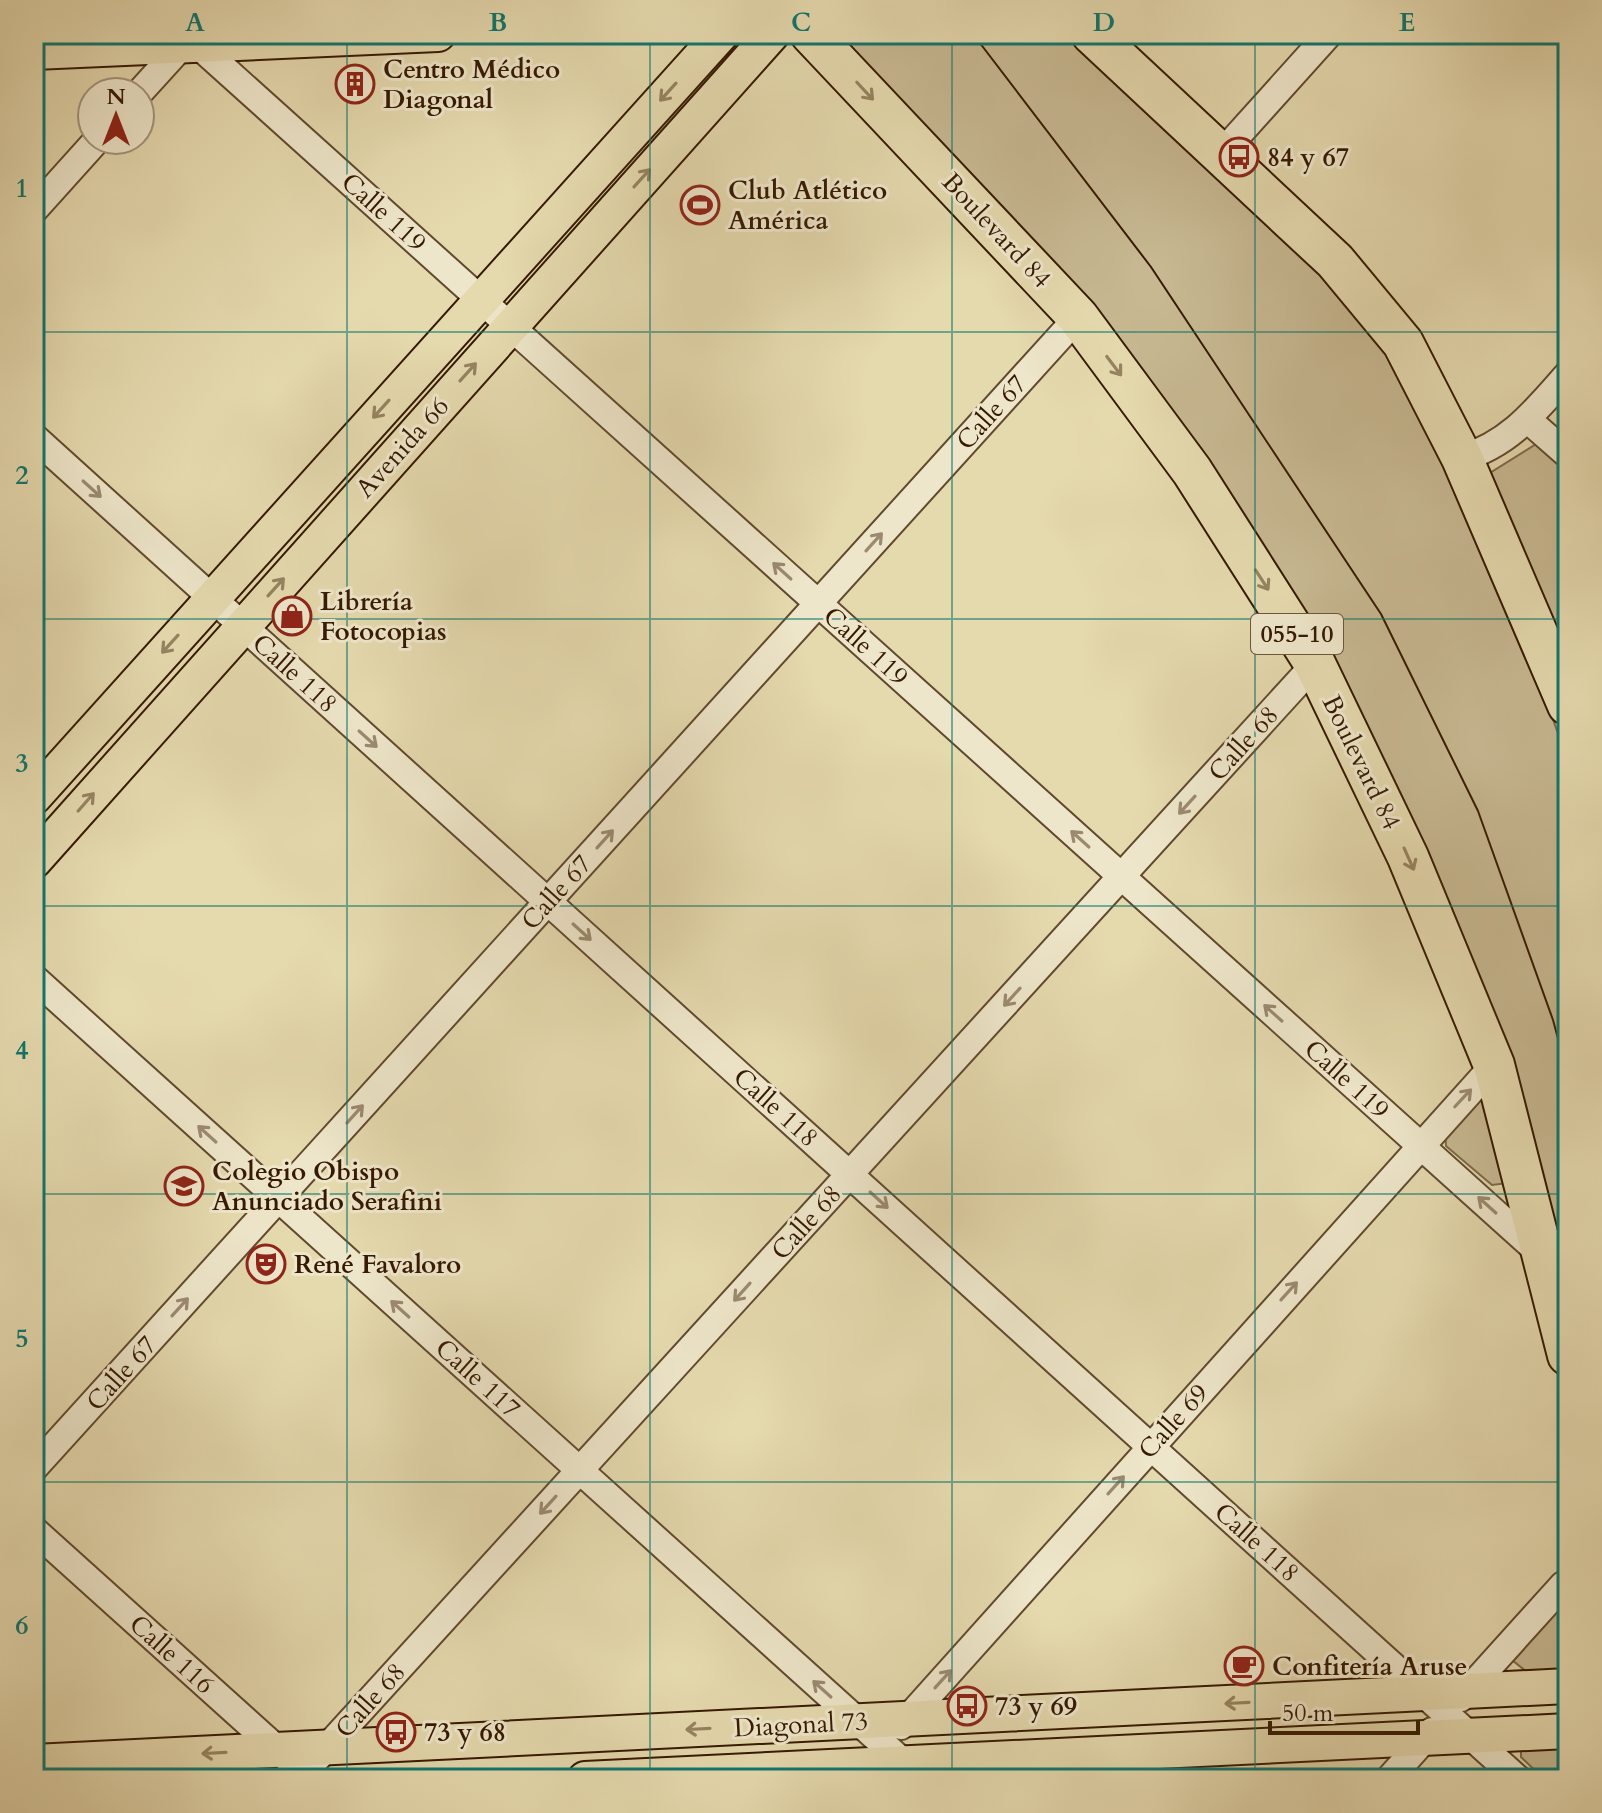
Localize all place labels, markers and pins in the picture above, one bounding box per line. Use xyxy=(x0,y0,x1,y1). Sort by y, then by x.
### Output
place label: Centro Médico Diagonal xyxy=(383,52,560,117)
building icon: Centro Médico Diagonal xyxy=(334,63,376,105)
bus stop icon: 84 y 67 xyxy=(1218,136,1260,178)
place label: 84 y 67 xyxy=(1267,140,1349,175)
place label: Club Atlético América xyxy=(728,173,887,238)
sports icon: Club Atlético América xyxy=(679,184,721,226)
place label: Librería Fotocopias xyxy=(320,584,447,649)
shop icon: Librería Fotocopias xyxy=(271,595,313,637)
place label: Colegio Obispo Anunciado Serafini xyxy=(212,1154,442,1219)
school or university icon: Colegio Obispo Anunciado Serafini xyxy=(163,1165,205,1207)
theatre icon: René Favaloro xyxy=(245,1243,287,1285)
place label: René Favaloro xyxy=(294,1247,461,1282)
cafe icon: Confitería Aruse xyxy=(1223,1645,1265,1687)
place label: Confitería Aruse xyxy=(1272,1649,1467,1684)
bus stop icon: 73 y 69 xyxy=(946,1685,988,1727)
place label: 73 y 69 xyxy=(995,1689,1077,1724)
bus stop icon: 73 y 68 xyxy=(375,1711,417,1753)
place label: 73 y 68 xyxy=(424,1715,506,1750)

